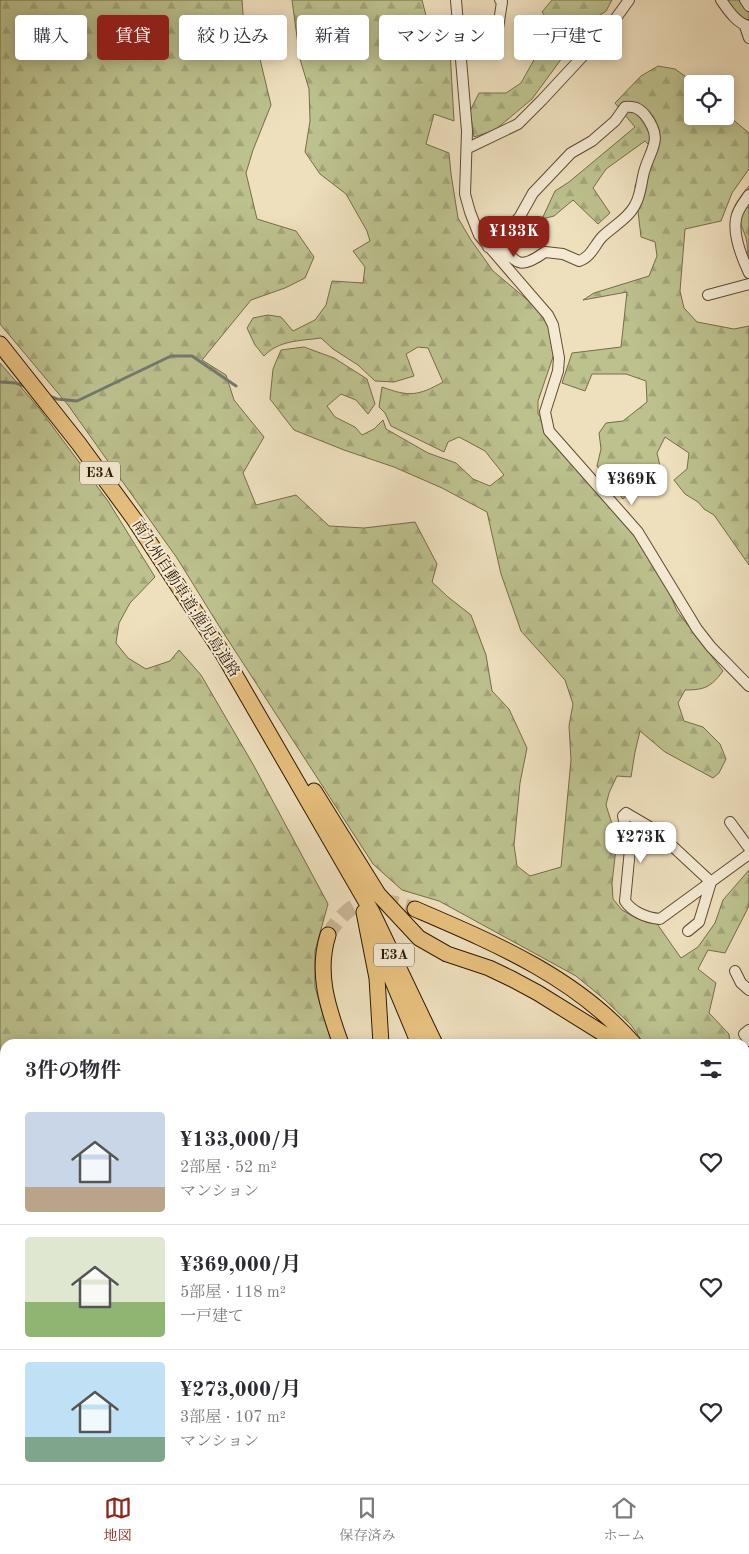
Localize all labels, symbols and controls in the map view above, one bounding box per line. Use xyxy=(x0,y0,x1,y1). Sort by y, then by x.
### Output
chip: 購入 xyxy=(15,15,87,60)
chip: 賃貸 xyxy=(97,15,169,60)
chip: 絞り込み xyxy=(179,15,287,60)
chip: 新着 xyxy=(297,15,369,60)
chip: マンション xyxy=(379,15,504,60)
chip: 一戸建て xyxy=(514,15,622,60)
map controls xyxy=(684,75,734,125)
button: locate xyxy=(684,75,734,125)
pin: ¥133K xyxy=(479,216,549,258)
text: ¥133K xyxy=(489,224,539,240)
road number: E3A xyxy=(80,462,120,484)
pin: ¥369K xyxy=(597,464,667,506)
text: ¥369K xyxy=(607,472,657,488)
street label: 南九州自動車道;鹿児島道路 xyxy=(129,517,243,680)
pin: ¥273K xyxy=(606,822,676,864)
text: ¥273K xyxy=(616,830,666,846)
road number: E3A xyxy=(374,944,414,966)
icon: filters xyxy=(697,1055,725,1083)
text: 3件の物件 xyxy=(25,1061,121,1082)
text: ¥133,000/月 xyxy=(180,1130,302,1151)
icon: home xyxy=(65,1132,125,1192)
icon: heart xyxy=(697,1148,725,1176)
text: 2部屋 · 52 m² xyxy=(180,1160,277,1176)
text: マンション xyxy=(180,1184,259,1200)
text: ¥369,000/月 xyxy=(180,1255,302,1276)
icon: home xyxy=(65,1257,125,1317)
icon: heart xyxy=(697,1273,725,1301)
text: 5部屋 · 118 m² xyxy=(180,1285,286,1301)
text: 一戸建て xyxy=(180,1309,244,1325)
text: ¥273,000/月 xyxy=(180,1380,302,1401)
icon: home xyxy=(65,1382,125,1442)
icon: heart xyxy=(697,1398,725,1426)
text: 3部屋 · 107 m² xyxy=(180,1410,286,1426)
text: マンション xyxy=(180,1434,259,1450)
tab: 地図 xyxy=(104,1494,132,1545)
tab: 保存済み xyxy=(339,1494,395,1545)
tab: ホーム xyxy=(603,1494,645,1545)

